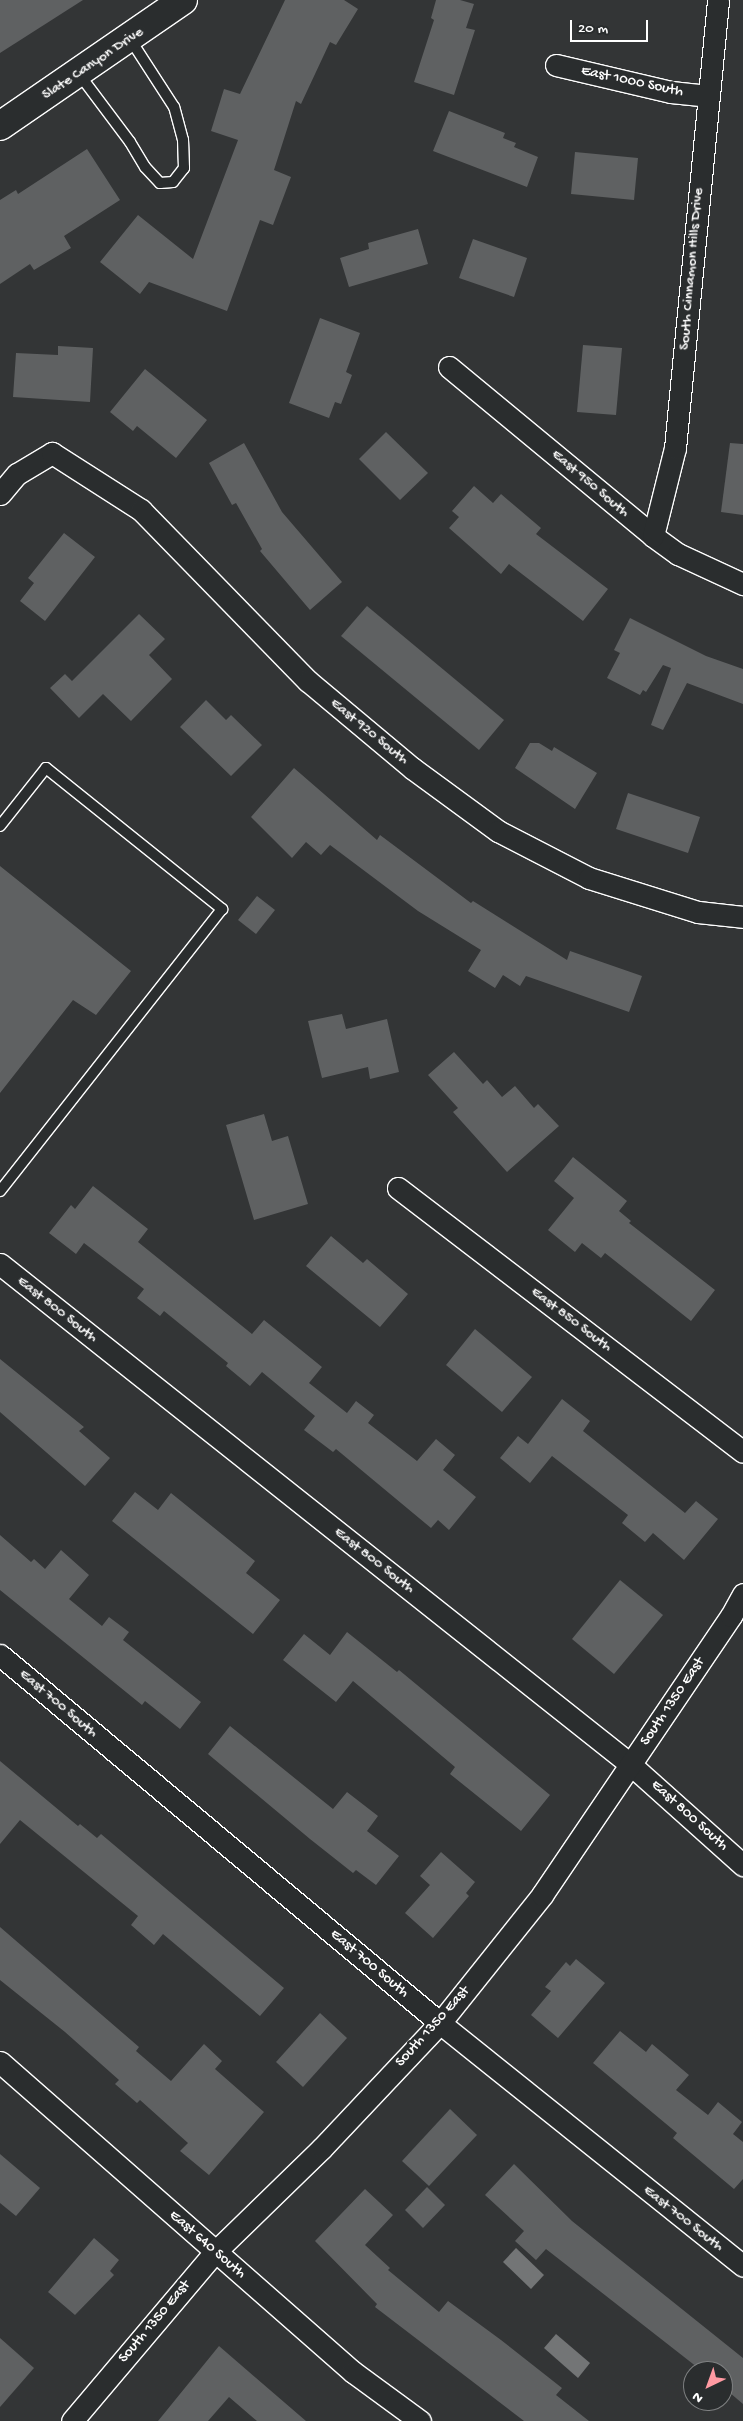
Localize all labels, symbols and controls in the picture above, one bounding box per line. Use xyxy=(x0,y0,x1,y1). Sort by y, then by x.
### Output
scale bar xyxy=(573,10,650,42)
text: 20 m xyxy=(578,20,608,38)
street label: Slate Canyon Drive xyxy=(39,24,147,104)
street label: East 1000 South xyxy=(579,62,685,102)
street label: South Cinnamon Hills Drive xyxy=(676,187,708,351)
street label: East 950 South xyxy=(547,446,633,522)
street label: East 920 South xyxy=(326,695,412,769)
street label: East 800 South xyxy=(13,1273,101,1347)
street label: East 850 South xyxy=(527,1284,615,1356)
street label: East 800 South xyxy=(330,1524,418,1598)
street label: South 1350 East xyxy=(637,1654,709,1750)
street label: East 700 South xyxy=(15,1666,101,1742)
street label: East 800 South xyxy=(647,1777,731,1855)
street label: East 700 South xyxy=(326,1926,412,2002)
street label: South 1350 East xyxy=(392,1983,474,2071)
street label: East 700 South xyxy=(639,2182,727,2256)
street label: East 640 South xyxy=(165,2207,249,2283)
street label: South 1350 East xyxy=(115,2277,195,2367)
north arrow xyxy=(683,2361,733,2411)
text: N xyxy=(689,2387,707,2406)

